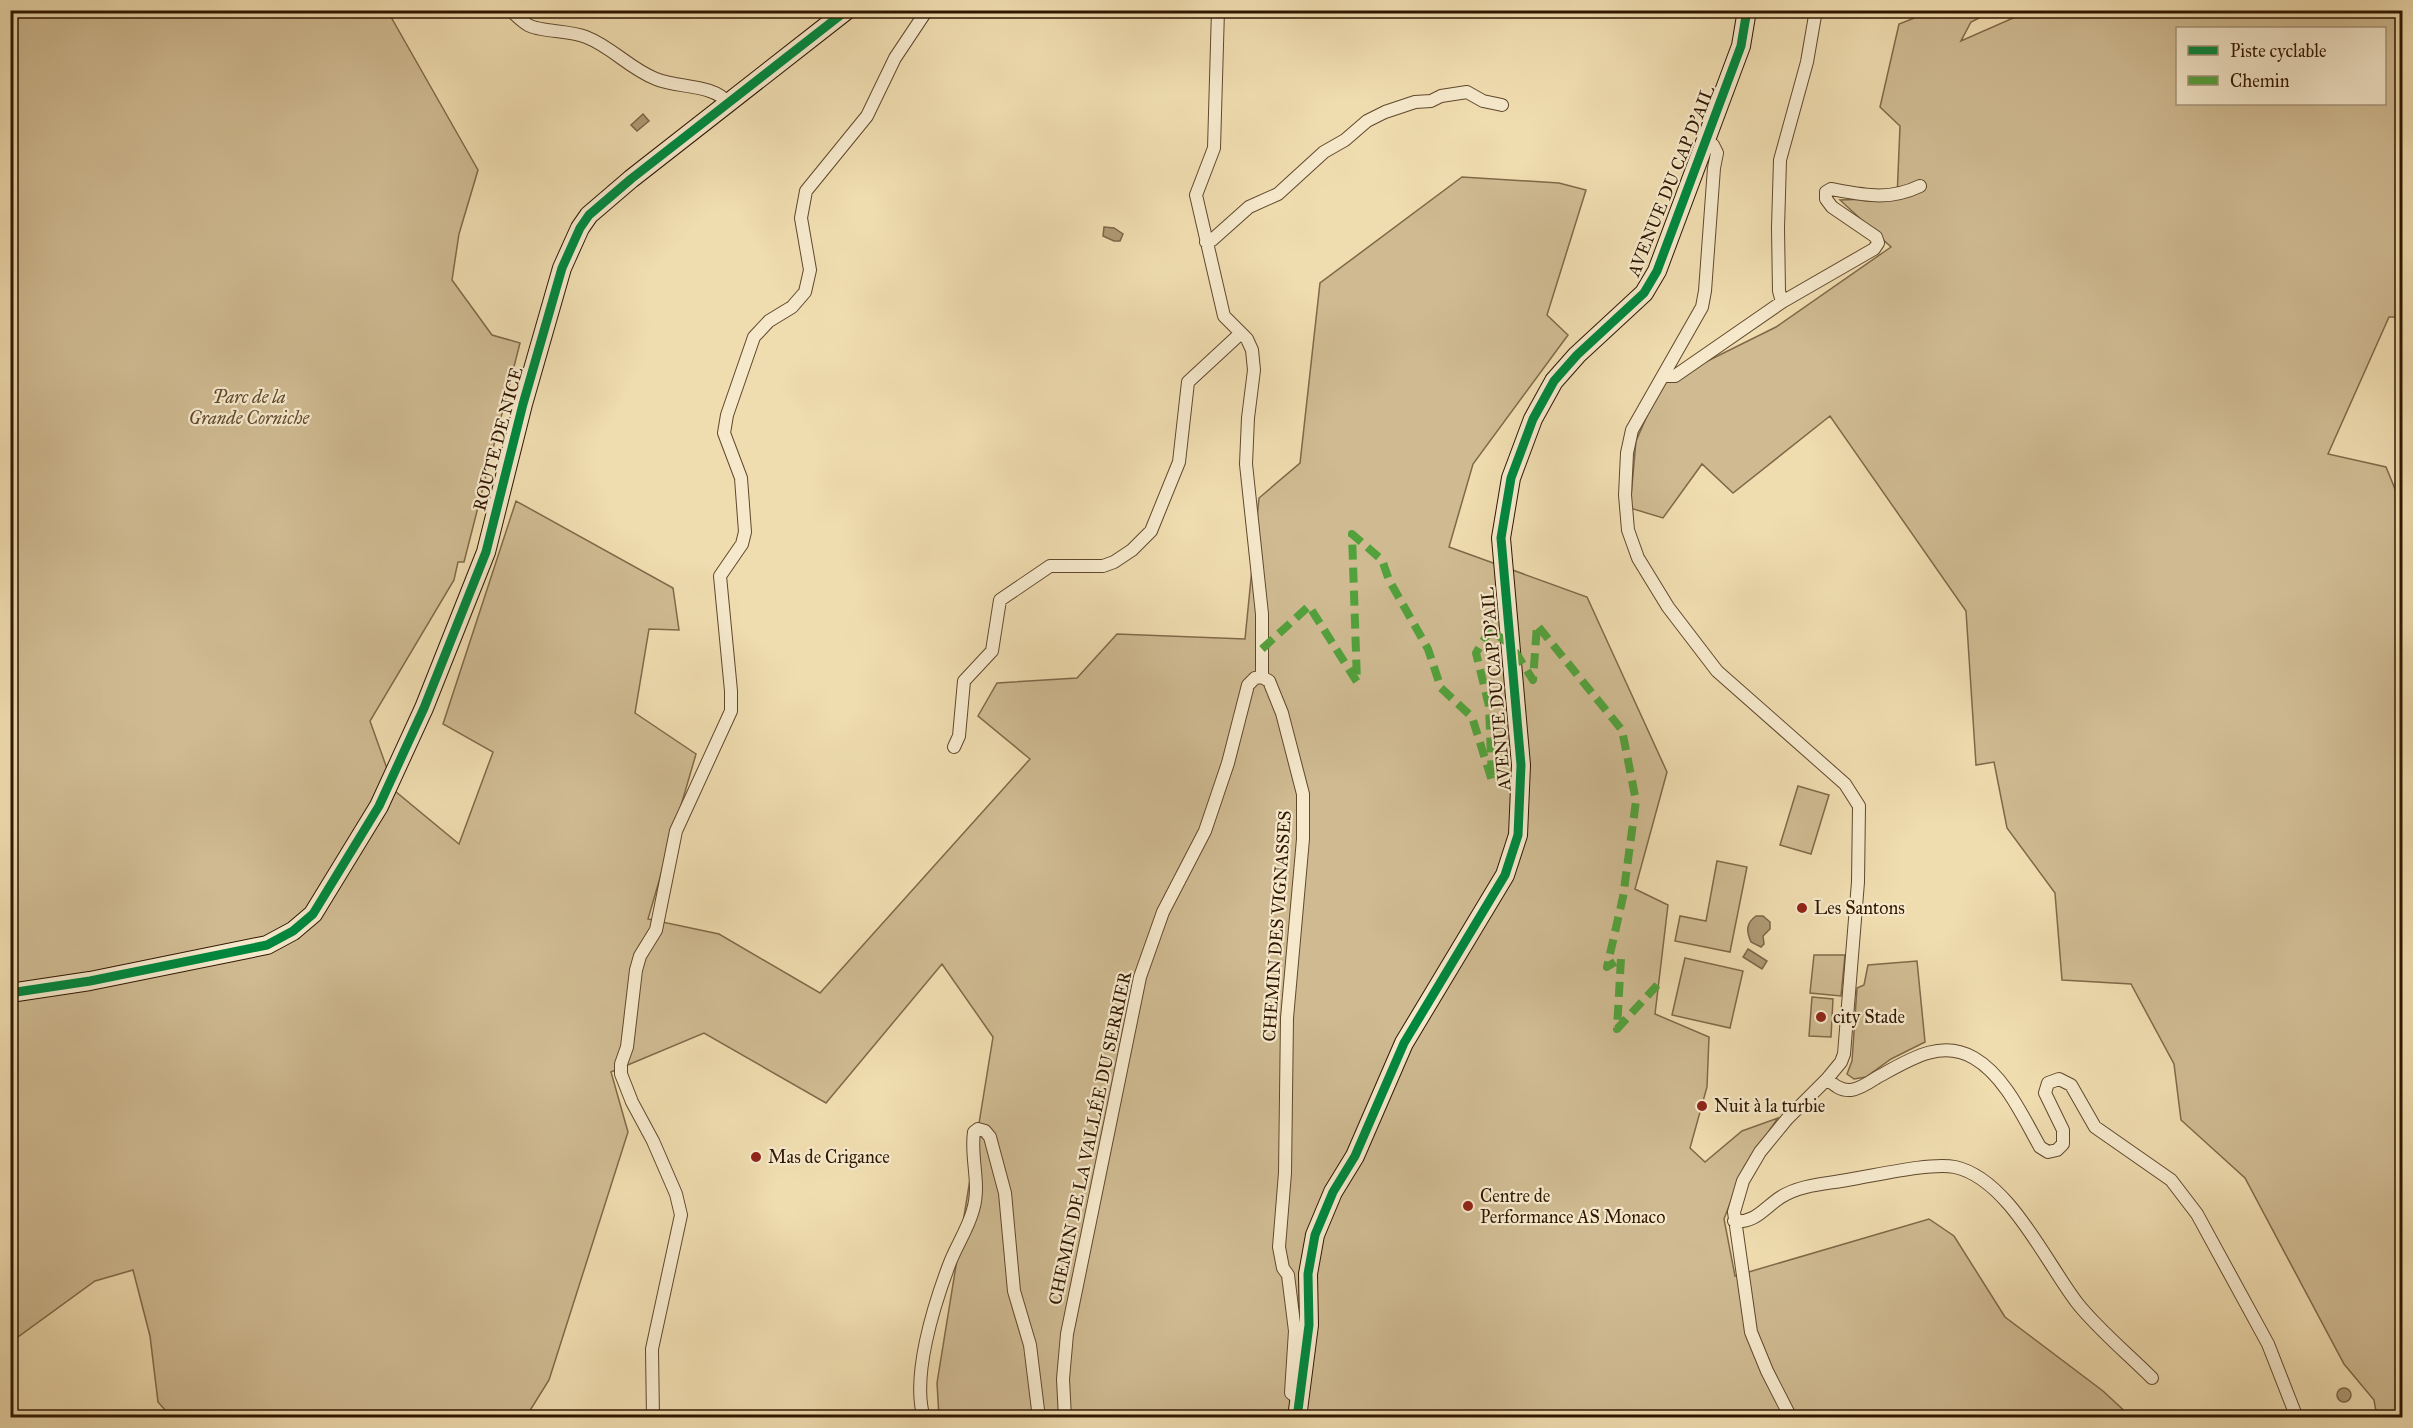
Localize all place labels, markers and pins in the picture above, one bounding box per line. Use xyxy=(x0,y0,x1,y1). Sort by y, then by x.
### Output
place label: Les Santons xyxy=(1814,897,1905,919)
marker: Les Santons xyxy=(1795,901,1809,915)
place label: city Stade xyxy=(1833,1006,1905,1028)
marker: city Stade xyxy=(1814,1010,1828,1024)
place label: Nuit à la turbie xyxy=(1714,1095,1825,1117)
marker: Nuit à la turbie xyxy=(1695,1099,1709,1113)
place label: Mas de Crigance xyxy=(768,1146,890,1169)
marker: Mas de Crigance xyxy=(749,1150,763,1164)
place label: Centre de Performance AS Monaco xyxy=(1480,1185,1665,1228)
marker: Centre de Performance AS Monaco xyxy=(1461,1199,1475,1213)

